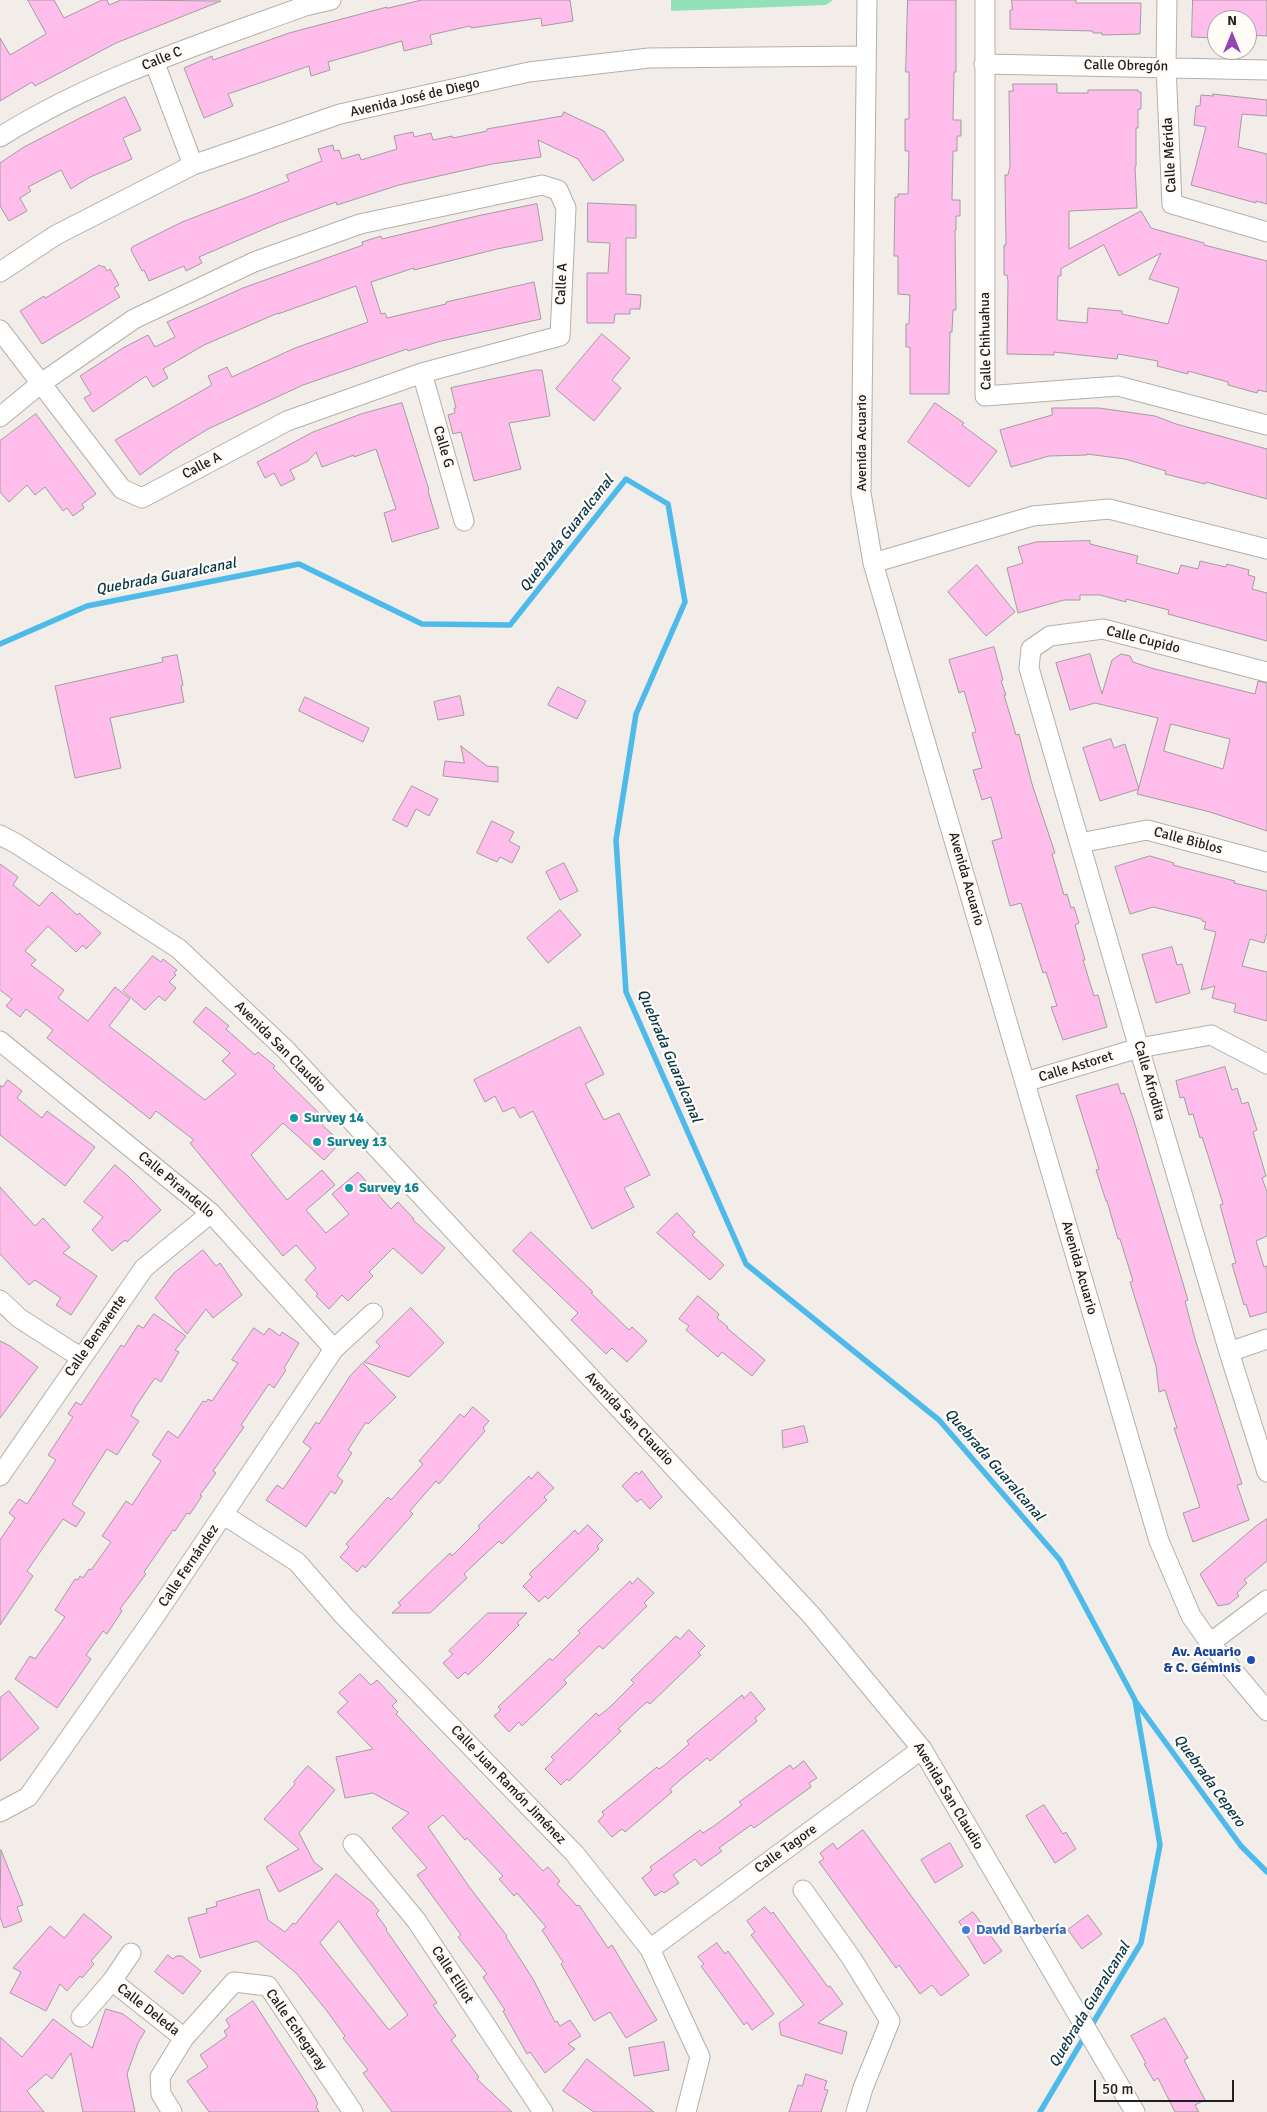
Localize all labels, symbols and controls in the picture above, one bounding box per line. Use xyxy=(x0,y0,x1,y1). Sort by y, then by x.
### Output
north arrow xyxy=(1207,10,1257,60)
text: N xyxy=(1227,12,1237,29)
street label: Calle C xyxy=(139,43,185,75)
street label: Calle Obregón xyxy=(1084,57,1168,75)
street label: Avenida José de Diego xyxy=(349,75,481,121)
street label: Calle Mérida xyxy=(1160,117,1180,193)
street label: Calle A xyxy=(553,263,571,305)
street label: Calle Chihuahua xyxy=(977,292,995,390)
street label: Avenida Acuario xyxy=(854,395,870,491)
street label: Calle G xyxy=(429,424,457,470)
street label: Calle A xyxy=(179,449,225,483)
water label: Quebrada Guaralcanal xyxy=(516,472,618,596)
water label: Quebrada Guaralcanal xyxy=(94,555,238,599)
street label: Calle Cupido xyxy=(1104,623,1182,657)
street label: Calle Biblos xyxy=(1152,824,1224,858)
street label: Avenida Acuario xyxy=(945,830,987,928)
water label: Quebrada Guaralcanal xyxy=(633,987,705,1125)
street label: Avenida San Claudio xyxy=(231,998,329,1096)
street label: Calle Afrodita xyxy=(1130,1039,1168,1123)
street label: Calle Astoret xyxy=(1037,1048,1115,1086)
place label: Survey 14 xyxy=(304,1110,364,1126)
marker: Survey 14 xyxy=(288,1112,300,1124)
place label: Survey 13 xyxy=(327,1134,387,1150)
marker: Survey 13 xyxy=(311,1136,323,1148)
street label: Calle Pirandello xyxy=(134,1148,218,1222)
place label: Survey 16 xyxy=(359,1180,419,1196)
marker: Survey 16 xyxy=(343,1182,355,1194)
street label: Avenida Acuario xyxy=(1058,1219,1100,1317)
street label: Calle Benavente xyxy=(62,1292,130,1380)
street label: Avenida San Claudio xyxy=(581,1369,677,1469)
water label: Quebrada Guaralcanal xyxy=(940,1405,1048,1525)
street label: Calle Fernández xyxy=(155,1522,223,1610)
place label: Av. Acuario & C. Géminis xyxy=(1163,1644,1241,1676)
marker: Av. Acuario & C. Géminis xyxy=(1245,1654,1257,1666)
street label: Calle Juan Ramón Jiménez xyxy=(447,1722,569,1848)
water label: Quebrada Cepero xyxy=(1169,1731,1249,1831)
street label: Avenida San Claudio xyxy=(909,1739,987,1853)
street label: Calle Tagore xyxy=(752,1821,820,1877)
place label: David Barbería xyxy=(976,1922,1066,1938)
marker: David Barbería xyxy=(960,1924,972,1936)
water label: Quebrada Guaralcanal xyxy=(1046,1939,1134,2071)
street label: Calle Elliot xyxy=(427,1943,477,2007)
street label: Calle Deleda xyxy=(113,1980,183,2040)
street label: Calle Echegaray xyxy=(262,1986,330,2074)
scale bar xyxy=(1097,2070,1237,2102)
text: 50 m xyxy=(1102,2080,1133,2098)

